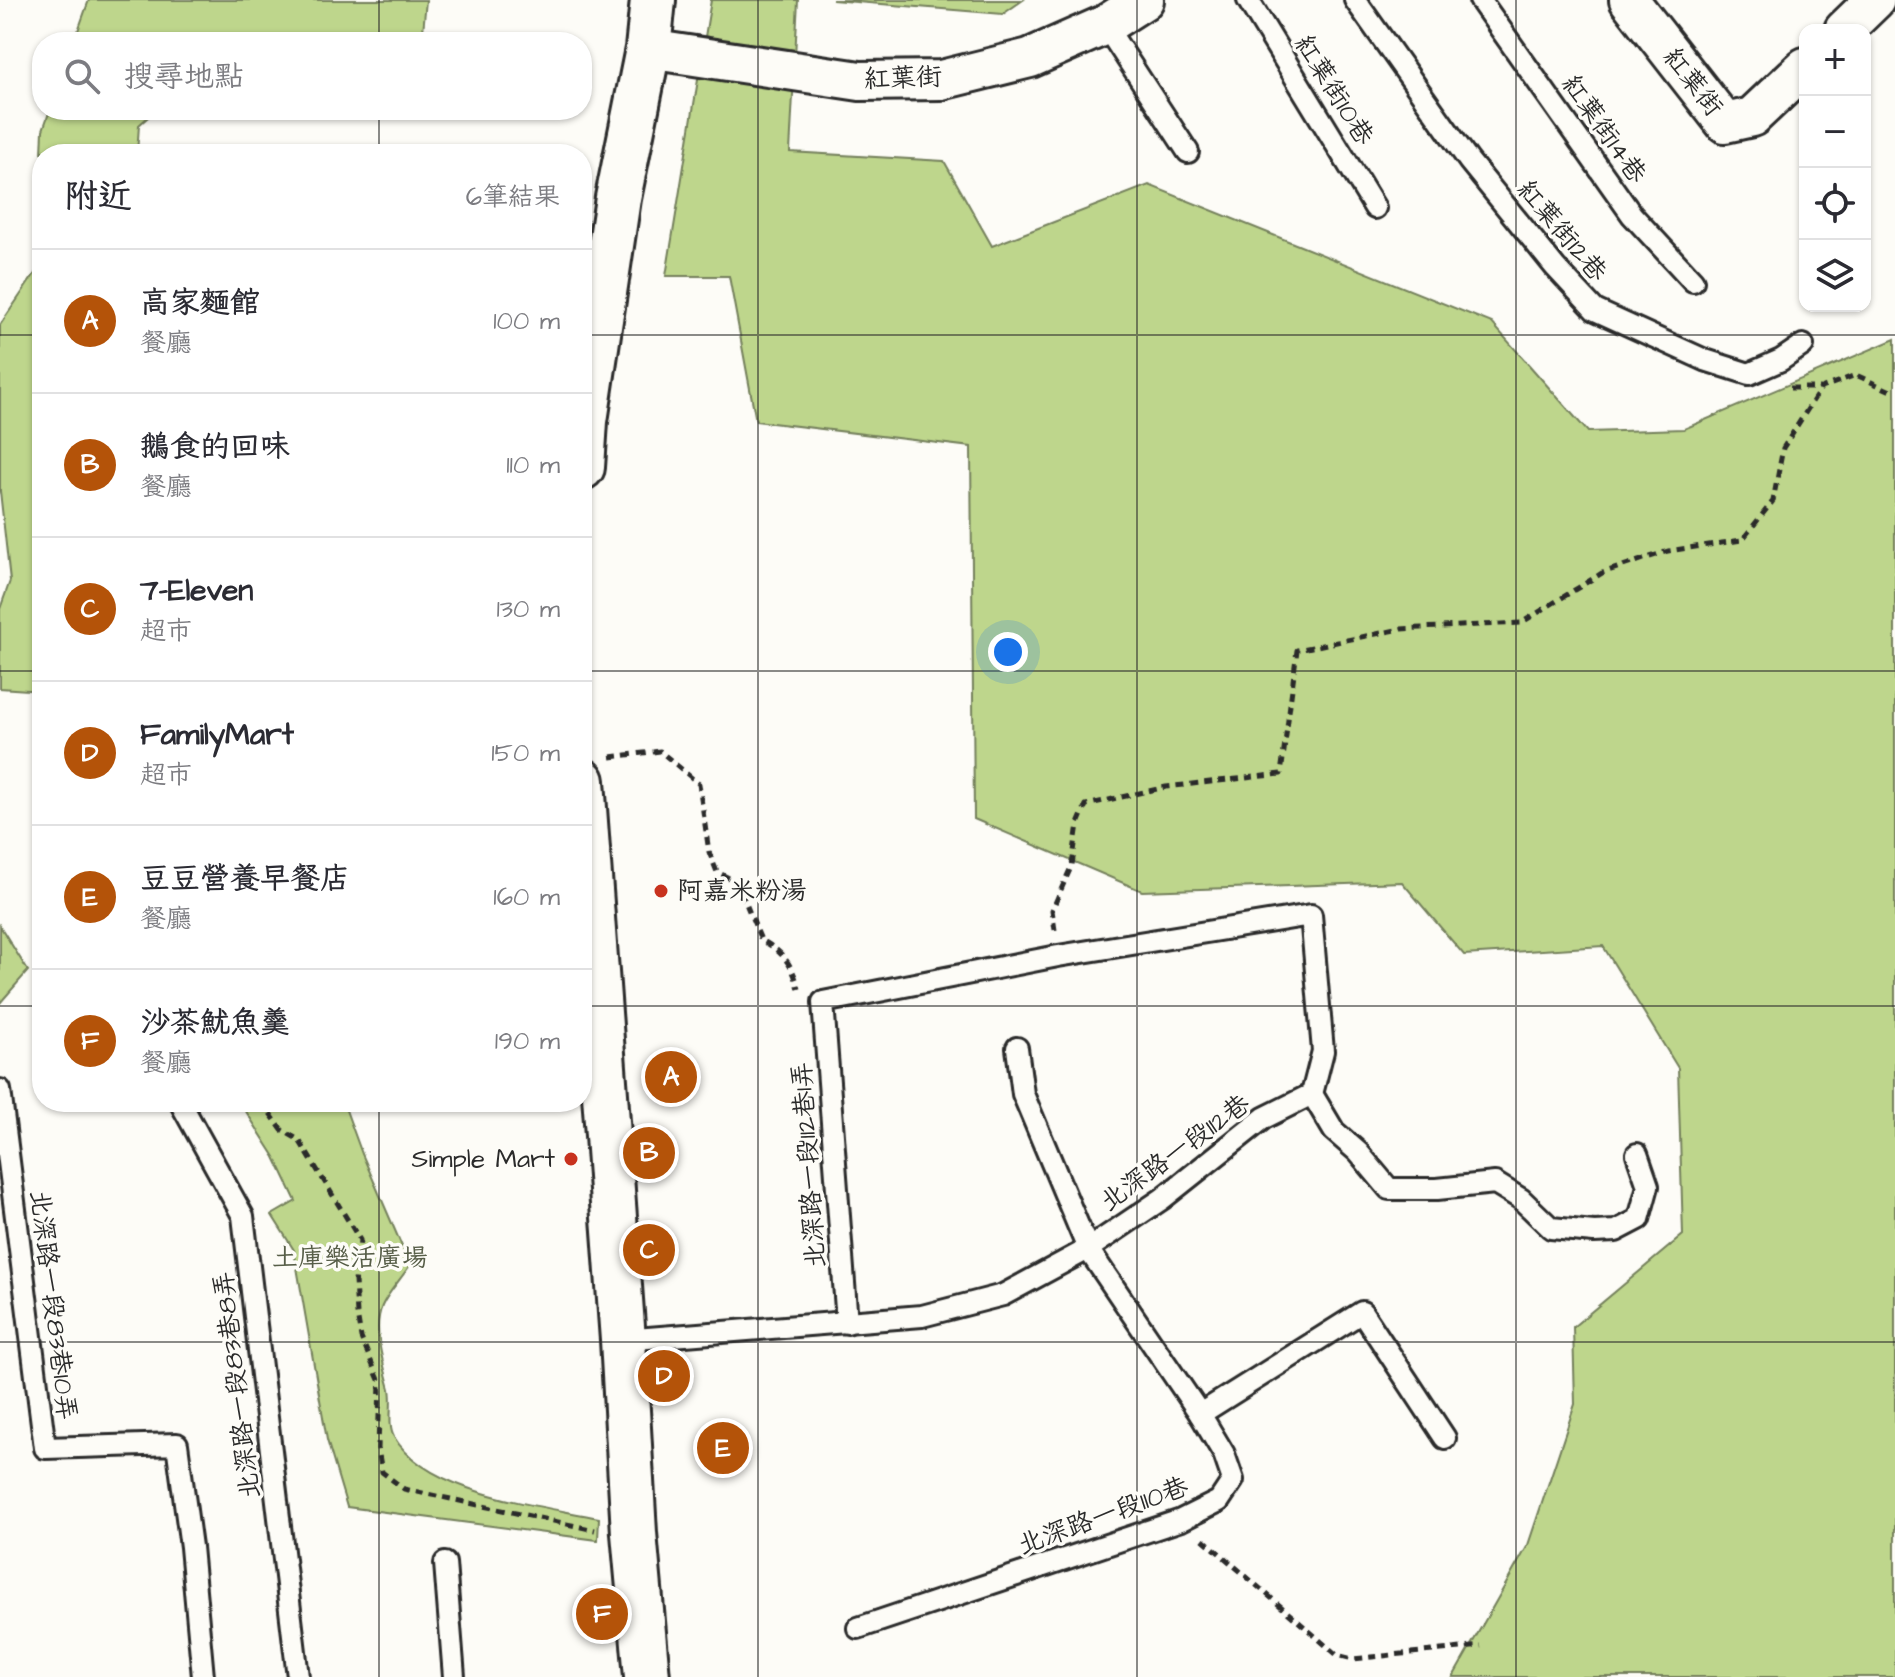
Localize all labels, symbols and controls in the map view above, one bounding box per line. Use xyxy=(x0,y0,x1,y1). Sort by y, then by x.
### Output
map controls xyxy=(1799,24,1871,312)
button: + xyxy=(1799,24,1871,96)
street label: 紅葉街10巷 xyxy=(1286,28,1382,152)
search box xyxy=(32,32,592,120)
street label: 紅葉街 xyxy=(1655,40,1731,124)
icon: search xyxy=(60,54,104,98)
text: 搜尋地點 xyxy=(124,56,244,98)
street label: 紅葉街 xyxy=(863,59,943,97)
street label: 紅葉街14巷 xyxy=(1553,67,1655,191)
button: − xyxy=(1799,96,1871,168)
button: locate xyxy=(1799,168,1871,240)
text: 附近 xyxy=(64,173,132,221)
street label: 紅葉街12巷 xyxy=(1509,173,1615,289)
text: 6筆結果 xyxy=(466,179,560,215)
button: layers xyxy=(1799,240,1871,312)
text: 高家麵館 xyxy=(140,282,260,324)
text: A xyxy=(82,303,98,339)
text: 100 m xyxy=(493,303,560,339)
text: 餐廳 xyxy=(140,325,192,361)
text: 鵝食的回味 xyxy=(140,426,290,468)
text: B xyxy=(81,447,99,483)
text: 110 m xyxy=(506,447,560,483)
text: 餐廳 xyxy=(140,469,192,505)
text: 7-Eleven xyxy=(140,570,253,612)
text: C xyxy=(81,591,99,627)
text: 130 m xyxy=(496,591,560,627)
text: 超市 xyxy=(140,613,192,649)
your location xyxy=(988,632,1028,672)
text: FamilyMart xyxy=(140,714,294,756)
text: D xyxy=(82,735,98,771)
text: 150 m xyxy=(491,735,560,771)
text: 超市 xyxy=(140,757,192,793)
text: 豆豆營養早餐店 xyxy=(140,858,350,900)
place label: 阿嘉米粉湯 xyxy=(677,873,807,909)
text: E xyxy=(82,879,98,915)
text: 160 m xyxy=(493,879,560,915)
marker: 阿嘉米粉湯 xyxy=(652,882,670,900)
text: 餐廳 xyxy=(140,901,192,937)
text: 沙茶魷魚羹 xyxy=(140,1002,290,1044)
text: F xyxy=(81,1023,99,1059)
text: 190 m xyxy=(495,1023,560,1059)
text: 餐廳 xyxy=(140,1045,192,1081)
pin: A xyxy=(645,1047,697,1107)
street label: 北深路一段112巷1弄 xyxy=(784,1061,834,1269)
street label: 北深路一段112巷 xyxy=(1093,1086,1257,1220)
pin: B xyxy=(623,1123,675,1183)
place label: Simple Mart xyxy=(411,1141,555,1177)
marker: Simple Mart xyxy=(562,1150,580,1168)
street label: 北深路一段83巷10弄 xyxy=(21,1188,85,1422)
pin: C xyxy=(623,1220,675,1280)
park label: 土庫樂活廣場 xyxy=(272,1240,428,1276)
street label: 北深路一段83巷8弄 xyxy=(205,1269,269,1501)
pin: D xyxy=(638,1346,690,1406)
pin: E xyxy=(697,1418,749,1478)
street label: 北深路一段110巷 xyxy=(1013,1468,1193,1564)
pin: F xyxy=(576,1584,628,1644)

